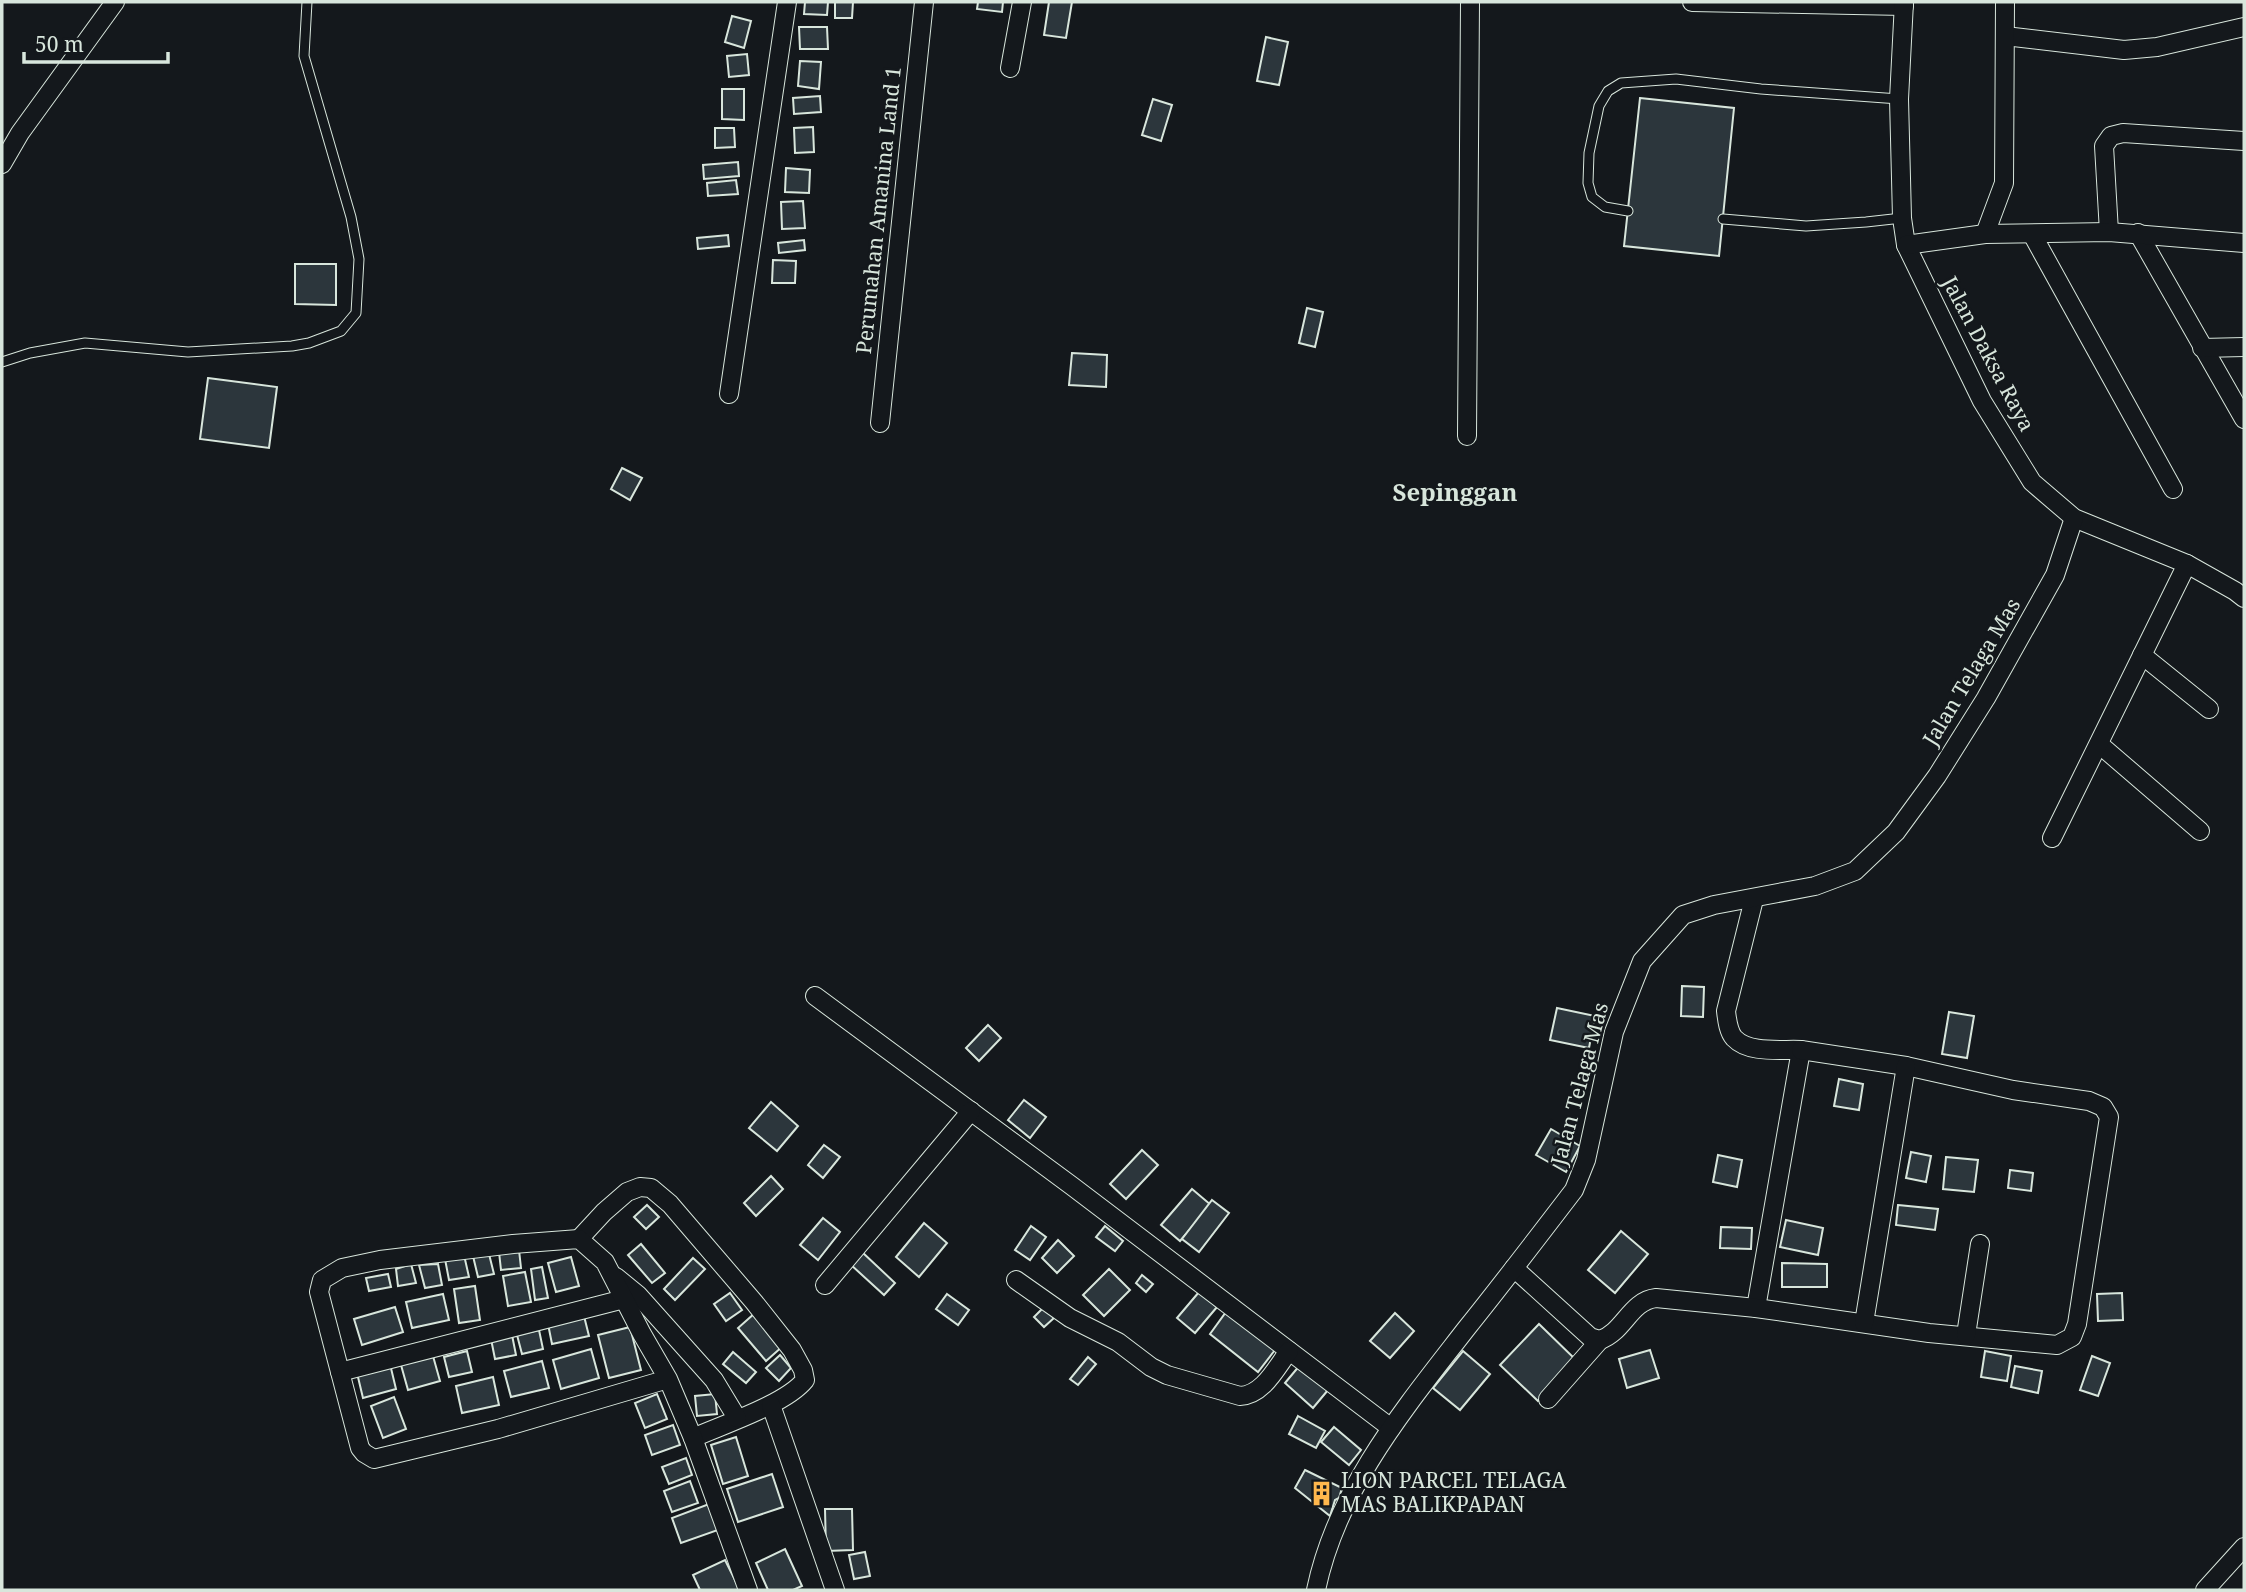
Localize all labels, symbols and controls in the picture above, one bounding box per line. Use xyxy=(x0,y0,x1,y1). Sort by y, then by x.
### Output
scale bar xyxy=(24,21,168,65)
text: 50 m xyxy=(35,30,84,58)
street label: Perumahan Amanina Land 1 xyxy=(849,65,907,355)
street label: Jalan Daksa Raya xyxy=(1936,270,2042,436)
district label: Sepinggan xyxy=(1393,475,1517,508)
street label: Jalan Telaga Mas xyxy=(1915,592,2026,751)
street label: Jalan Telaga Mas xyxy=(1544,999,1614,1169)
place label: LION PARCEL TELAGA MAS BALIKPAPAN xyxy=(1341,1466,1567,1518)
building icon: LION PARCEL TELAGA MAS BALIKPAPAN xyxy=(1307,1479,1335,1507)

